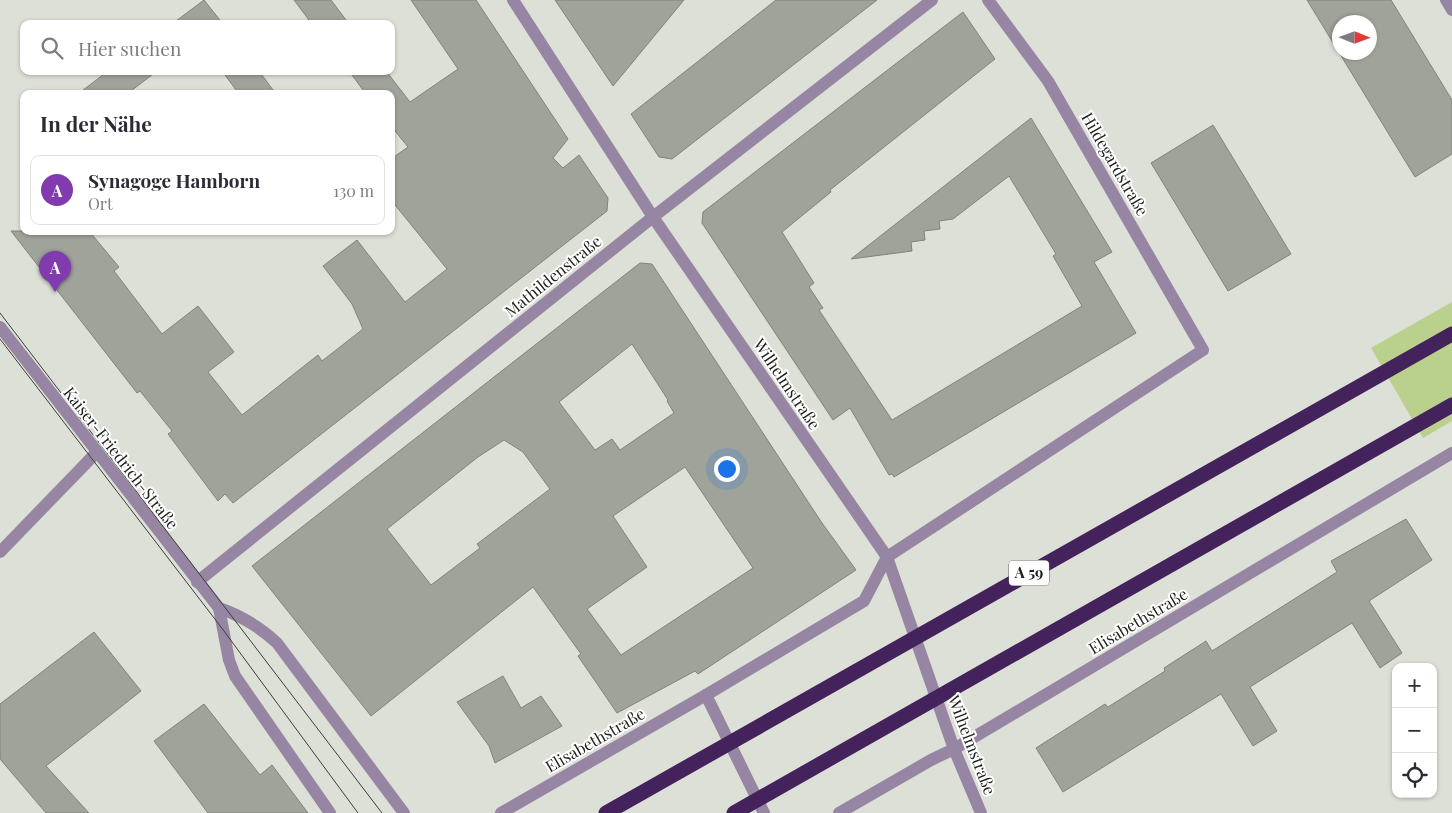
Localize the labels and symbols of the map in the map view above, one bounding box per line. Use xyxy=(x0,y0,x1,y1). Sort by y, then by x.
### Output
north arrow xyxy=(1332,15,1377,60)
street label: Hildegardstraße xyxy=(1077,108,1154,219)
street label: Mathildenstraße xyxy=(500,230,605,321)
pin: A xyxy=(39,251,71,292)
street label: Wilhelmstraße xyxy=(749,333,825,433)
street label: Kaiser-Friedrich-Straße xyxy=(59,382,184,533)
your location xyxy=(714,456,740,482)
road number: A 59 xyxy=(1009,560,1049,586)
street label: Elisabethstraße xyxy=(1084,583,1191,658)
street label: Wilhelmstraße xyxy=(943,691,1001,798)
street label: Elisabethstraße xyxy=(541,703,648,777)

